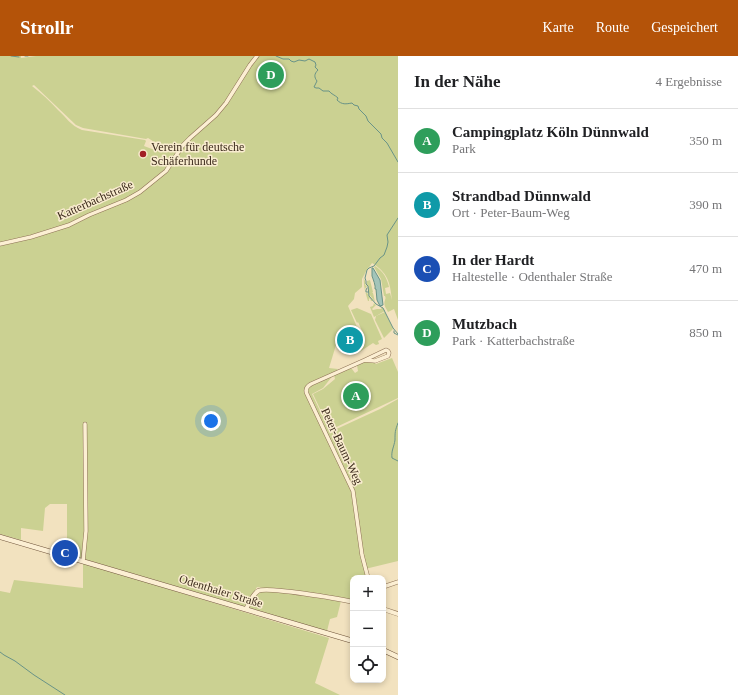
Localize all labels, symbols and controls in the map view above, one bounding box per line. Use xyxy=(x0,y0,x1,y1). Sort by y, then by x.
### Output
text: Strollr xyxy=(20,17,73,38)
text: Karte xyxy=(543,20,574,35)
text: Route xyxy=(596,20,629,35)
text: Gespeichert xyxy=(651,20,718,35)
pin: D xyxy=(258,60,284,90)
text: In der Nähe xyxy=(414,72,501,91)
text: 4 Ergebnisse xyxy=(655,74,722,89)
text: Campingplatz Köln Dünnwald xyxy=(452,124,649,140)
text: A xyxy=(422,133,432,148)
text: 350 m xyxy=(689,133,722,148)
place label: Verein für deutsche Schäferhunde xyxy=(151,140,244,168)
text: Park xyxy=(452,141,476,156)
marker: Verein für deutsche Schäferhunde xyxy=(138,149,148,159)
street label: Katterbachstraße xyxy=(55,177,135,223)
text: Strandbad Dünnwald xyxy=(452,188,591,204)
text: B xyxy=(423,197,431,212)
text: 390 m xyxy=(689,197,722,212)
text: Ort · Peter-Baum-Weg xyxy=(452,205,570,220)
text: In der Hardt xyxy=(452,252,534,268)
text: C xyxy=(422,261,432,276)
text: 470 m xyxy=(689,261,722,276)
text: Haltestelle · Odenthaler Straße xyxy=(452,269,613,284)
text: Mutzbach xyxy=(452,316,517,332)
pin: B xyxy=(337,325,363,355)
text: D xyxy=(422,325,432,340)
text: 850 m xyxy=(689,325,722,340)
text: Park · Katterbachstraße xyxy=(452,333,575,348)
pin: A xyxy=(343,381,369,411)
street label: Peter-Baum-Weg xyxy=(318,406,366,486)
your location xyxy=(201,411,221,431)
pin: C xyxy=(52,538,78,568)
street label: Odenthaler Straße xyxy=(177,572,265,610)
map controls xyxy=(350,575,386,683)
button: + xyxy=(350,575,386,611)
button: − xyxy=(350,611,386,647)
button: locate xyxy=(350,647,386,683)

